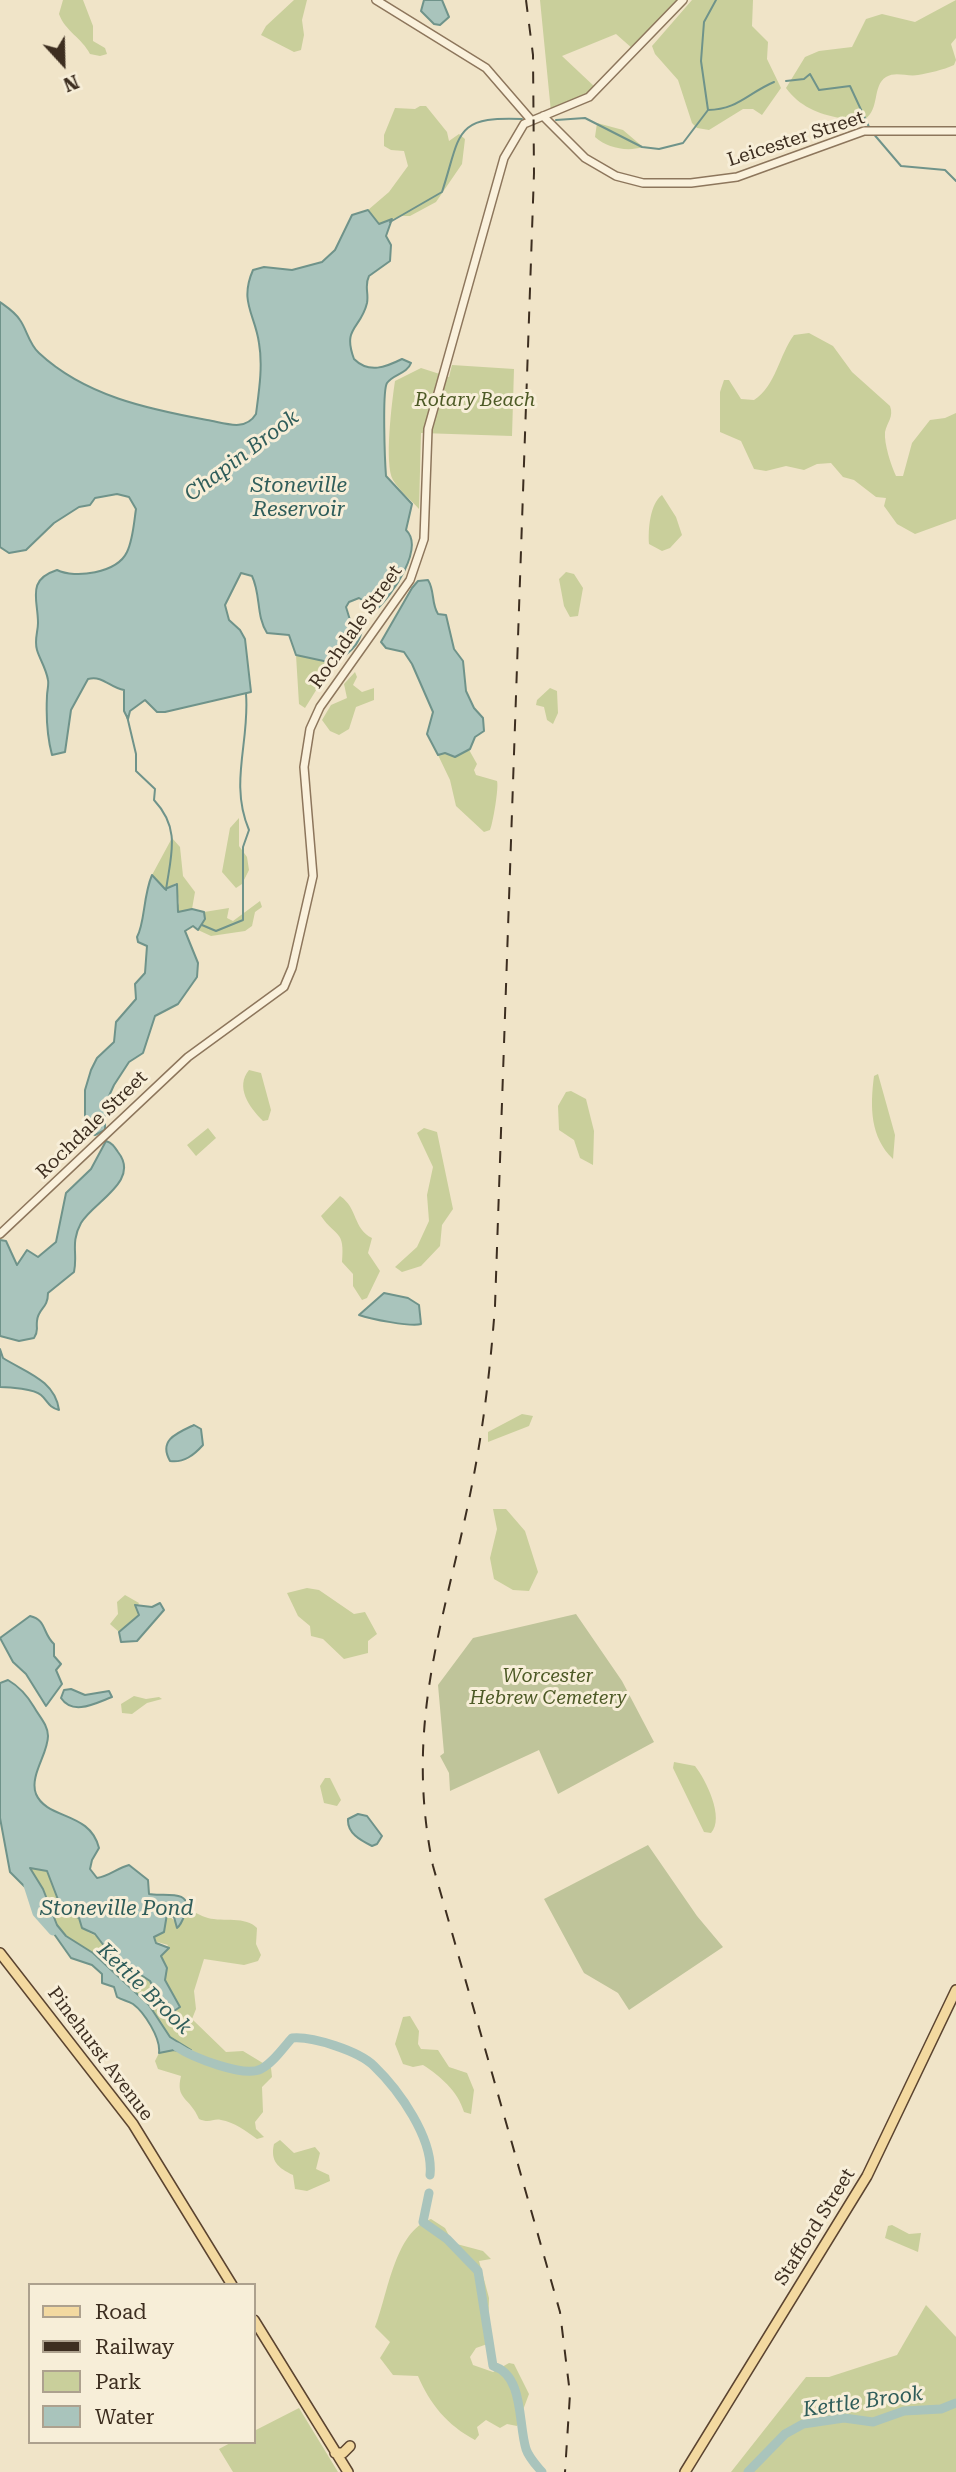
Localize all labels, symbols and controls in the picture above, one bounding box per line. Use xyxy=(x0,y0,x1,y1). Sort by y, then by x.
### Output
north arrow xyxy=(28,28,98,98)
text: N xyxy=(60,70,82,96)
street label: Leicester Street xyxy=(725,106,867,172)
park label: Rotary Beach xyxy=(415,389,535,411)
water label: Chapin Brook xyxy=(180,405,304,507)
water label: Stoneville Reservoir xyxy=(251,473,347,523)
street label: Rochdale Street xyxy=(305,561,407,693)
street label: Rochdale Street xyxy=(32,1066,152,1184)
park label: Worcester Hebrew Cemetery xyxy=(469,1665,627,1709)
water label: Stoneville Pond xyxy=(40,1896,194,1922)
water label: Kettle Brook xyxy=(92,1938,196,2040)
street label: Pinehurst Avenue xyxy=(42,1983,158,2125)
street label: Stafford Street xyxy=(770,2164,860,2290)
legend xyxy=(28,2283,256,2444)
text: Road xyxy=(95,2300,147,2324)
text: Railway xyxy=(95,2335,174,2359)
text: Park xyxy=(95,2370,141,2394)
water label: Kettle Brook xyxy=(801,2381,925,2423)
text: Water xyxy=(95,2405,154,2429)

